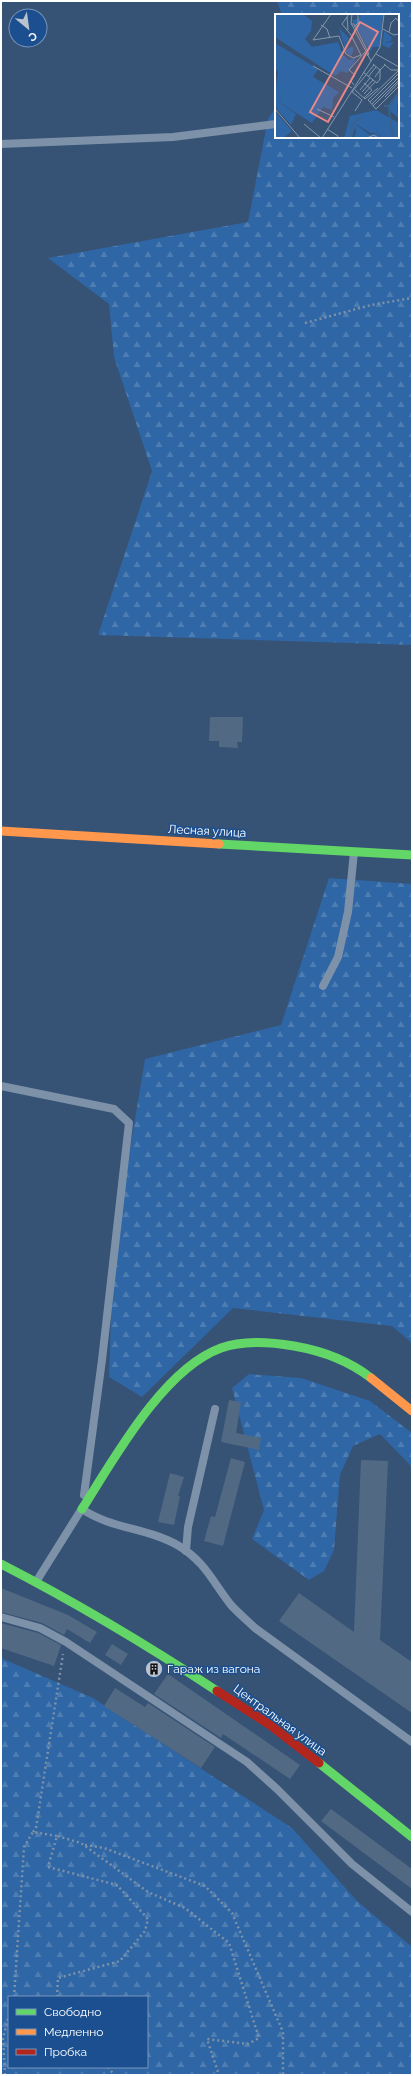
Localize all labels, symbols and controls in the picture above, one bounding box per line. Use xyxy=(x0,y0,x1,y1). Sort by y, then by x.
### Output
north arrow xyxy=(8,8,48,48)
inset map xyxy=(275,14,399,138)
text: С xyxy=(26,29,39,44)
street label: Лесная улица xyxy=(167,822,247,840)
building icon: Гараж из вагона xyxy=(144,1659,164,1679)
place label: Гараж из вагона xyxy=(167,1662,260,1676)
street label: Центральная улица xyxy=(231,1682,329,1758)
legend xyxy=(8,1996,148,2068)
text: Свободно xyxy=(44,2005,101,2019)
text: Медленно xyxy=(44,2025,103,2039)
text: Пробка xyxy=(44,2045,87,2059)

